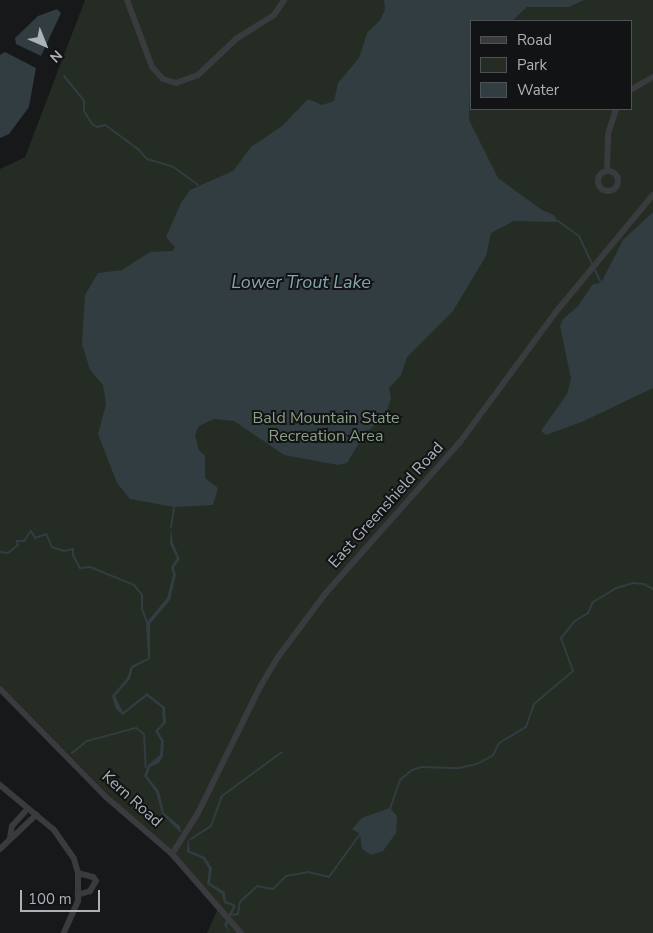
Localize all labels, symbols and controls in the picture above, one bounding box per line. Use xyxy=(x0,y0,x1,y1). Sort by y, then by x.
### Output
north arrow xyxy=(20,20,70,70)
legend xyxy=(470,20,633,110)
text: Road xyxy=(517,30,552,50)
text: N xyxy=(45,46,66,67)
text: Park xyxy=(517,55,547,75)
text: Water xyxy=(517,80,559,100)
water label: Lower Trout Lake xyxy=(231,271,371,293)
park label: Bald Mountain State Recreation Area xyxy=(253,408,399,446)
street label: East Greenshield Road xyxy=(324,438,448,572)
street label: Kern Road xyxy=(98,767,166,831)
scale bar xyxy=(22,880,102,912)
text: 100 m xyxy=(28,889,72,909)

